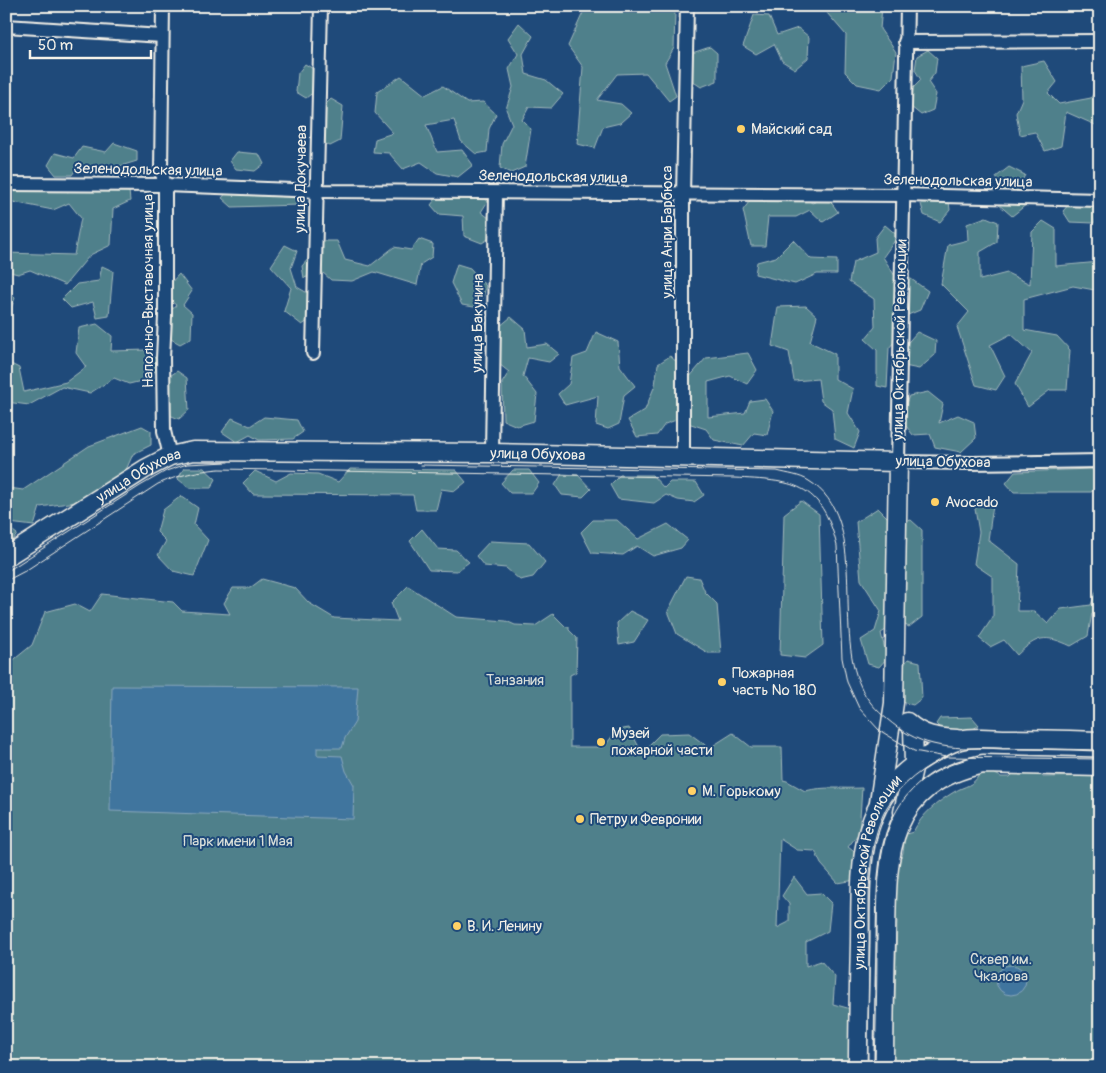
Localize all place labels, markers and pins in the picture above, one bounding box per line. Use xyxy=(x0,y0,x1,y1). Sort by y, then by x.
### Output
place label: Майский сад xyxy=(751,120,832,139)
marker: Майский сад xyxy=(735,123,747,135)
place label: Avocado xyxy=(945,493,998,512)
marker: Avocado xyxy=(929,496,941,508)
place label: Пожарная часть № 180 xyxy=(732,664,817,700)
marker: Пожарная часть № 180 xyxy=(716,676,728,688)
place label: Музей пожарной части xyxy=(611,724,713,760)
marker: Музей пожарной части xyxy=(595,736,607,748)
place label: М. Горькому xyxy=(702,782,781,801)
marker: М. Горькому xyxy=(686,785,698,797)
place label: Петру и Февронии xyxy=(590,810,702,829)
marker: Петру и Февронии xyxy=(574,813,586,825)
place label: В. И. Ленину xyxy=(467,917,543,936)
marker: В. И. Ленину xyxy=(451,920,463,932)

